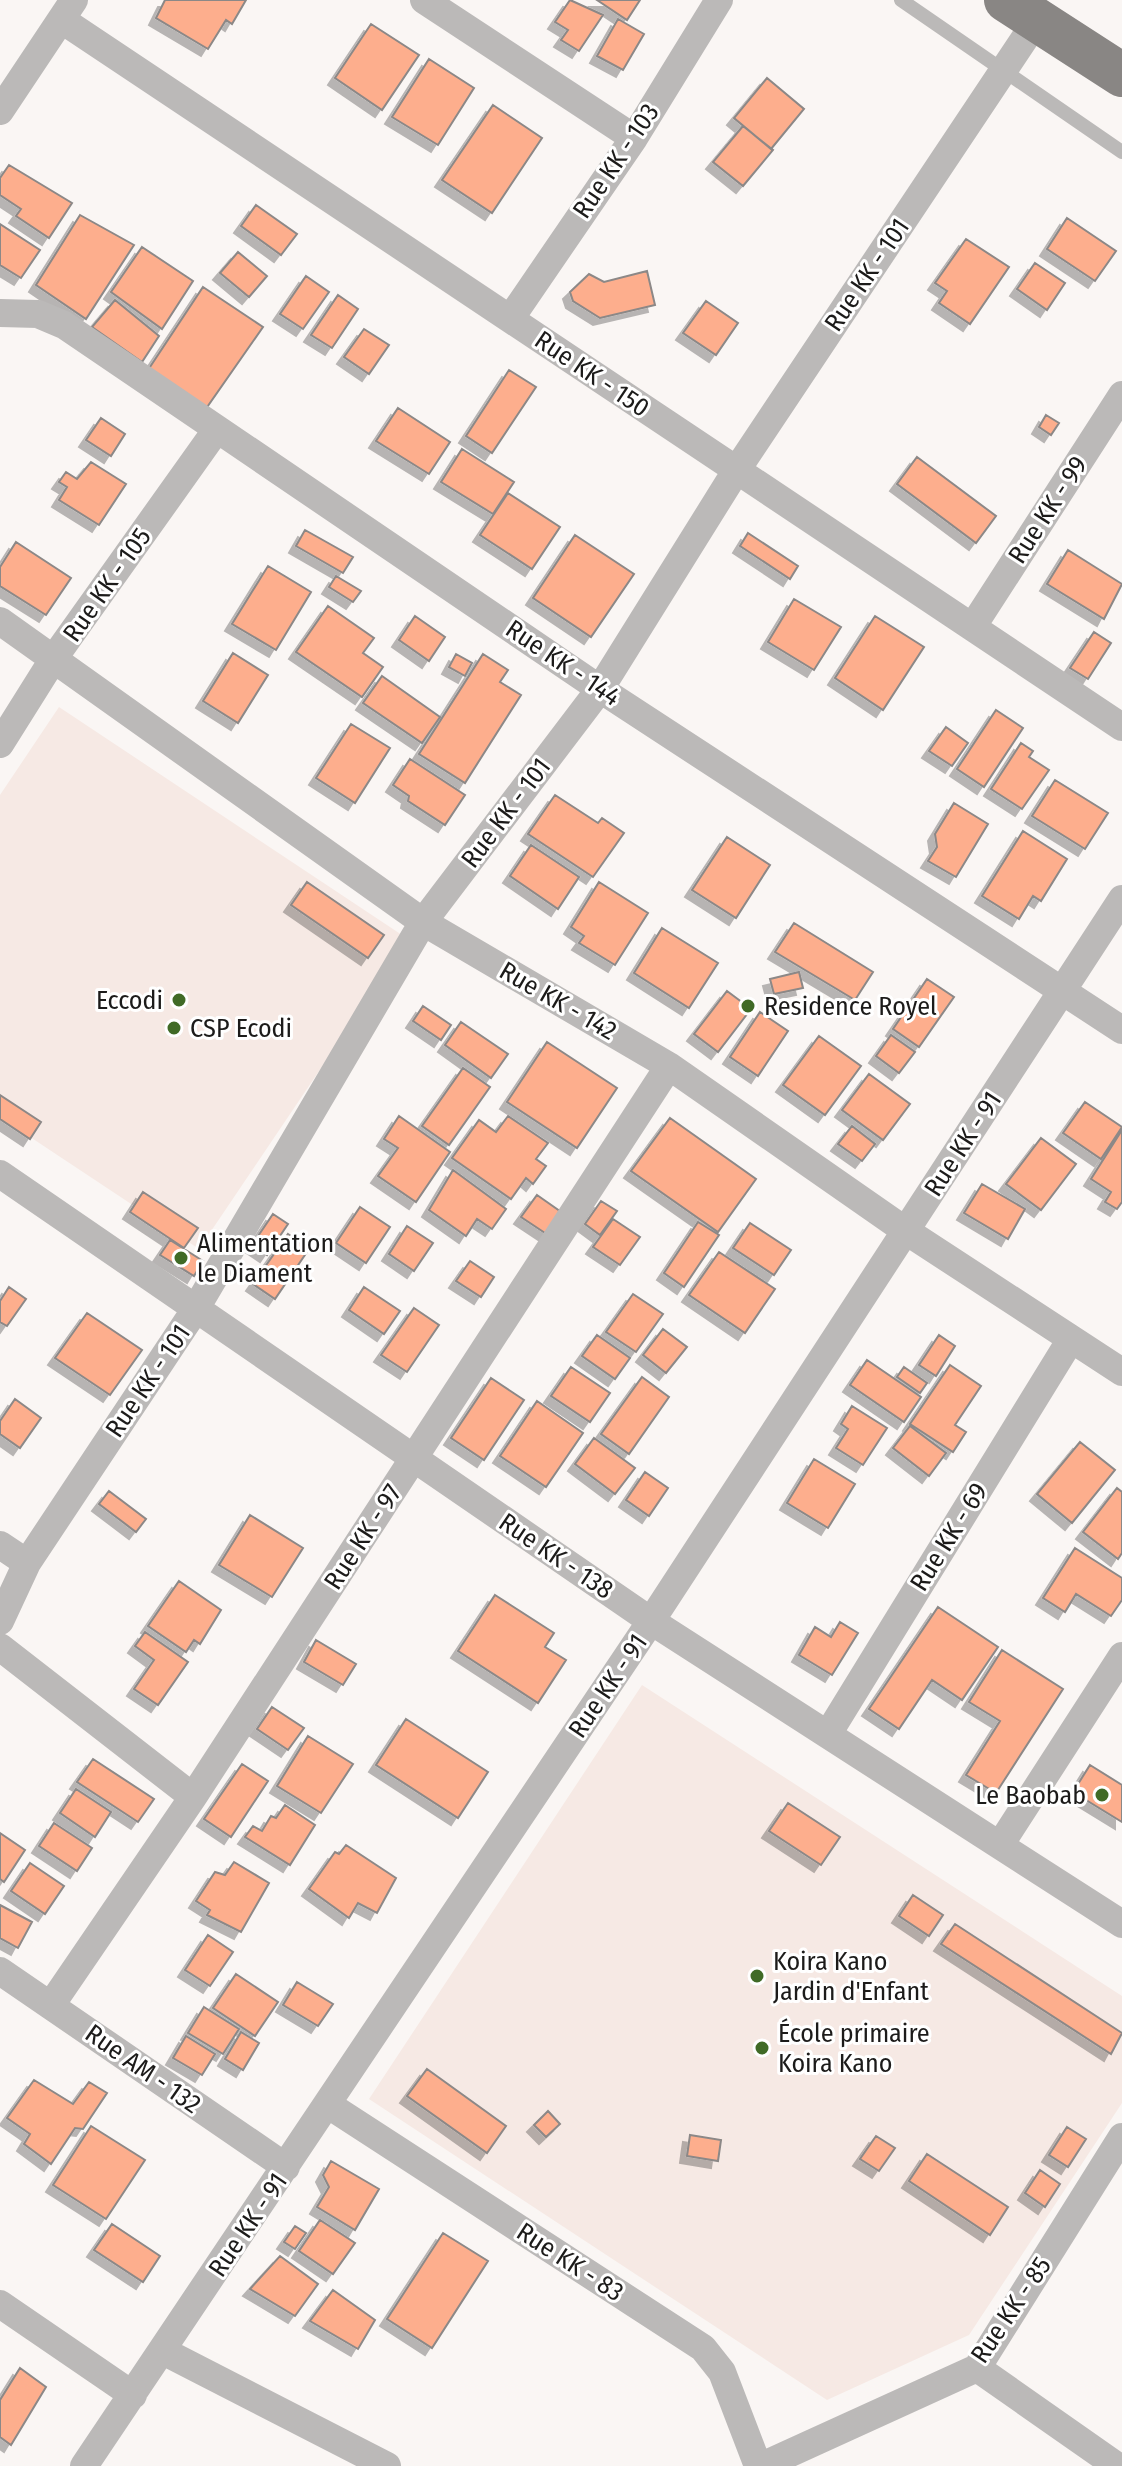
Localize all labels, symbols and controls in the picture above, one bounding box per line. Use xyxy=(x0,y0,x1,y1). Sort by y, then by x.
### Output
street label: Rue KK - 103 xyxy=(566,98,666,224)
street label: Rue KK - 101 xyxy=(818,213,916,337)
street label: Rue KK - 150 xyxy=(529,324,655,424)
street label: Rue KK - 99 xyxy=(1002,451,1094,569)
street label: Rue KK - 105 xyxy=(57,522,157,648)
street label: Rue KK - 144 xyxy=(500,613,626,713)
street label: Rue KK - 101 xyxy=(455,752,557,874)
street label: Rue KK - 142 xyxy=(494,955,622,1047)
place label: Eccodi xyxy=(96,985,163,1016)
marker: Eccodi xyxy=(170,991,188,1009)
place label: Residence Royel xyxy=(764,991,937,1022)
marker: Residence Royel xyxy=(739,997,757,1015)
place label: CSP Ecodi xyxy=(190,1013,292,1044)
marker: CSP Ecodi xyxy=(165,1019,183,1037)
street label: Rue KK - 91 xyxy=(918,1086,1008,1202)
place label: Alimentation le Diament xyxy=(197,1228,334,1289)
marker: Alimentation le Diament xyxy=(172,1249,190,1267)
street label: Rue KK - 101 xyxy=(99,1319,197,1443)
street label: Rue KK - 69 xyxy=(904,1477,994,1597)
street label: Rue KK - 97 xyxy=(318,1479,408,1595)
street label: Rue KK - 138 xyxy=(493,1507,619,1605)
street label: Rue KK - 91 xyxy=(562,1628,654,1744)
place label: Le Baobab xyxy=(975,1780,1086,1811)
marker: Le Baobab xyxy=(1093,1786,1111,1804)
place label: Koira Kano Jardin d'Enfant xyxy=(773,1946,929,2007)
marker: Koira Kano Jardin d'Enfant xyxy=(748,1967,766,1985)
street label: Rue AM - 132 xyxy=(79,2018,207,2120)
place label: École primaire Koira Kano xyxy=(778,2018,930,2079)
marker: École primaire Koira Kano xyxy=(753,2039,771,2057)
street label: Rue KK - 91 xyxy=(202,2167,294,2283)
street label: Rue KK - 83 xyxy=(511,2216,629,2308)
street label: Rue KK - 85 xyxy=(964,2251,1058,2369)

